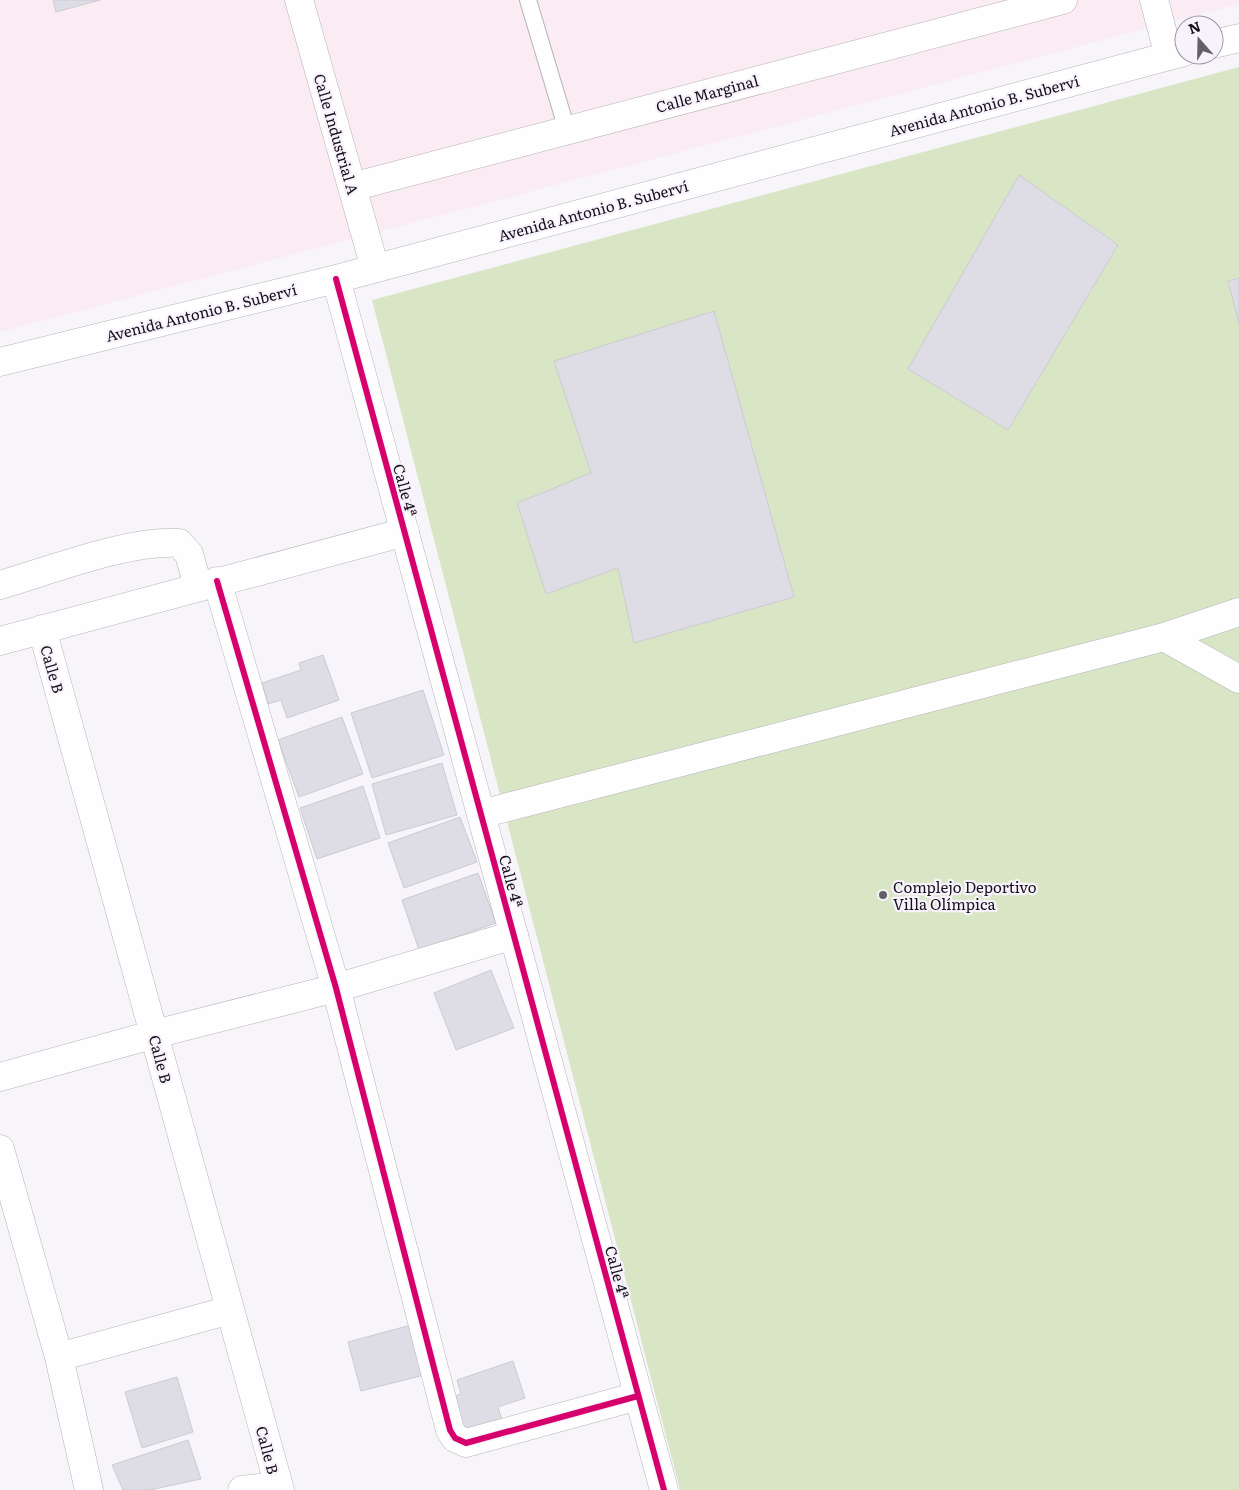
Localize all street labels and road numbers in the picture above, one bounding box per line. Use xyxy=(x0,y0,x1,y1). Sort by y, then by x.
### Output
street label: Calle Marginal xyxy=(653,68,761,118)
street label: Avenida Antonio B. Suberví xyxy=(886,69,1082,141)
street label: Calle Industrial A xyxy=(309,71,365,197)
street label: Avenida Antonio B. Suberví xyxy=(495,174,691,246)
street label: Avenida Antonio B. Suberví xyxy=(103,277,299,347)
street label: Calle 4ª xyxy=(388,461,424,520)
street label: Calle B xyxy=(35,642,71,696)
street label: Calle 4ª xyxy=(494,852,530,911)
street label: Calle B xyxy=(144,1032,178,1086)
street label: Calle 4ª xyxy=(600,1243,636,1302)
street label: Calle B xyxy=(251,1423,285,1477)

